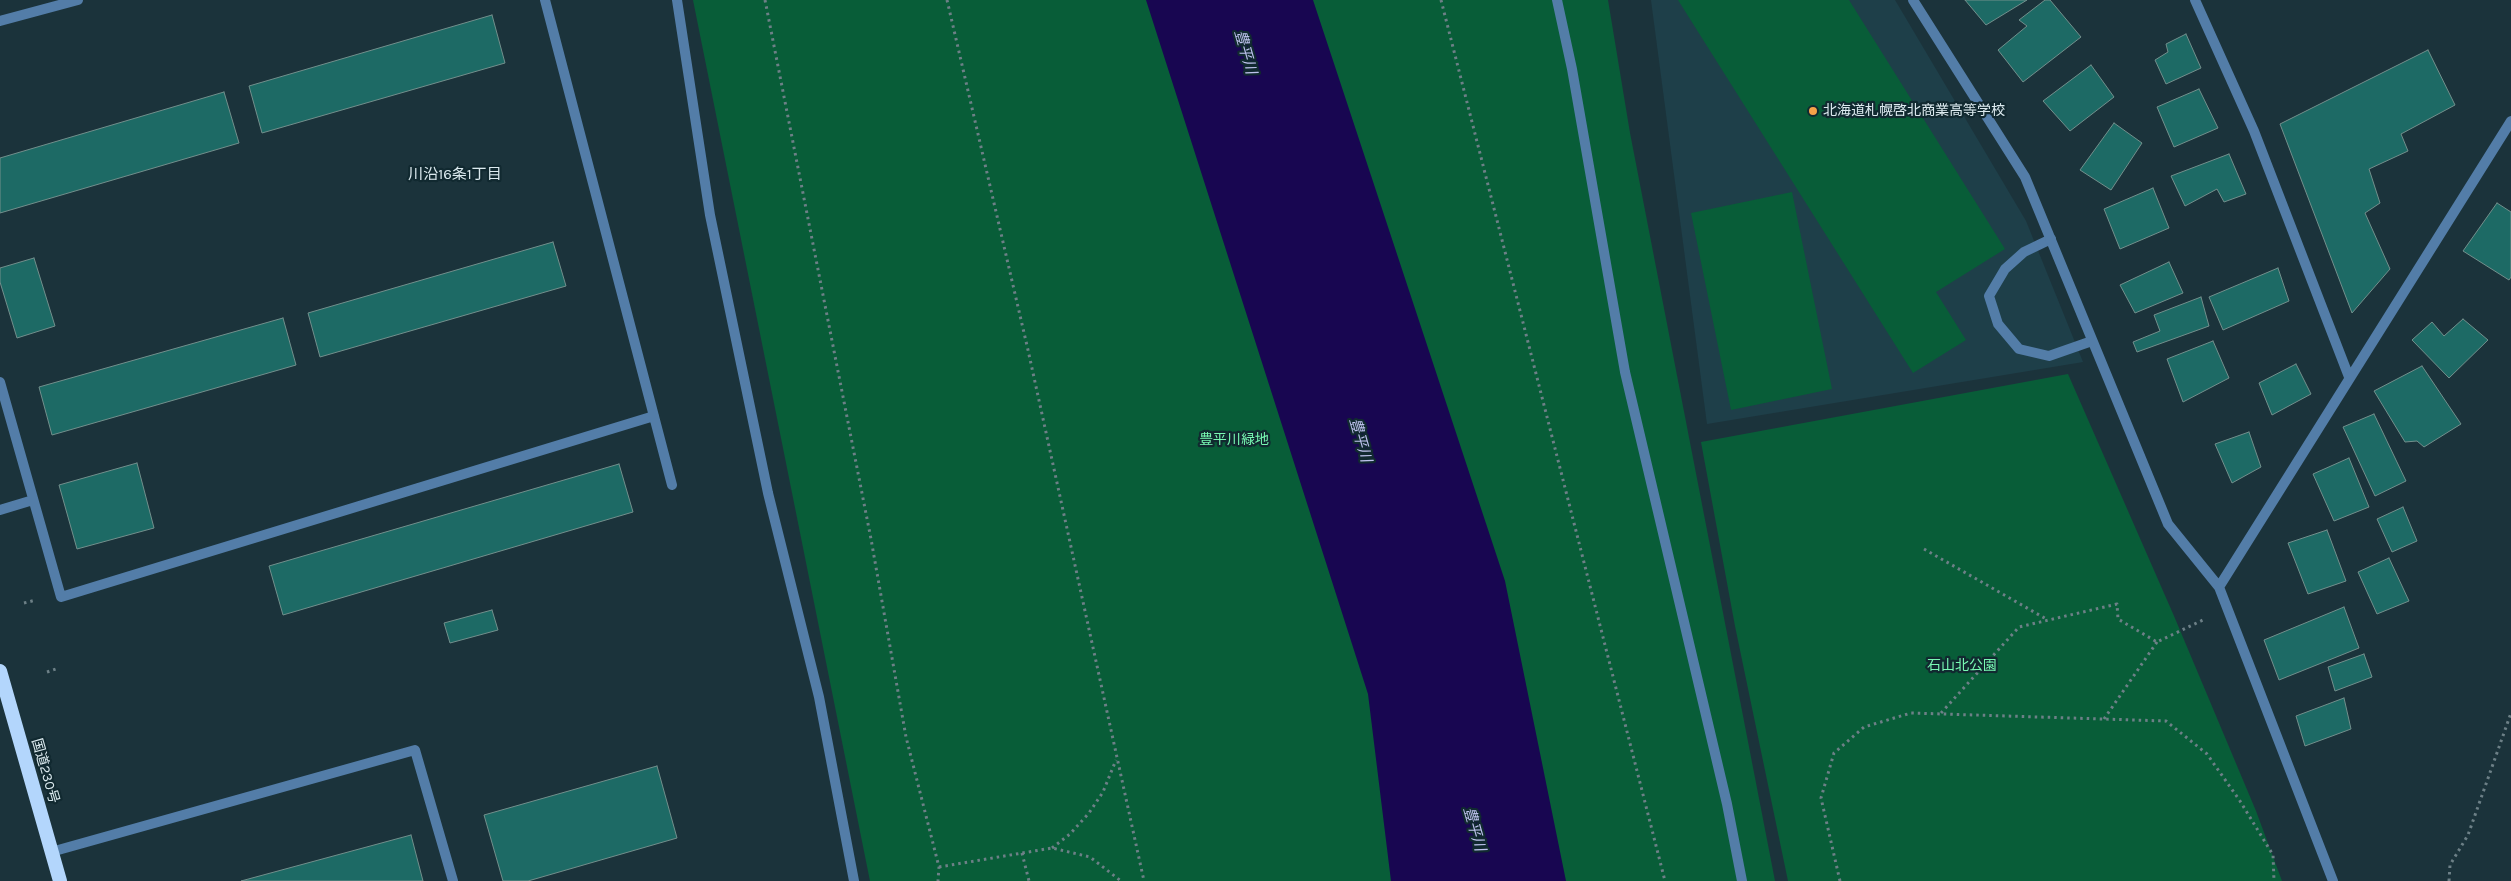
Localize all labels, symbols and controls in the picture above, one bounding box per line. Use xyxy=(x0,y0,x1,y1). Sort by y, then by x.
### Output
water label: 豊平川 xyxy=(1230,28,1260,76)
place label: 北海道札幌啓北商業高等学校 xyxy=(1823,103,2005,119)
marker: 北海道札幌啓北商業高等学校 xyxy=(1807,105,1819,117)
district label: 川沿16条1丁目 xyxy=(408,166,502,184)
water label: 豊平川 xyxy=(1345,416,1375,464)
park label: 豊平川緑地 xyxy=(1199,432,1269,448)
park label: 石山北公園 xyxy=(1927,658,1997,674)
street label: 国道230号 xyxy=(28,737,62,805)
water label: 豊平川 xyxy=(1459,805,1489,853)

